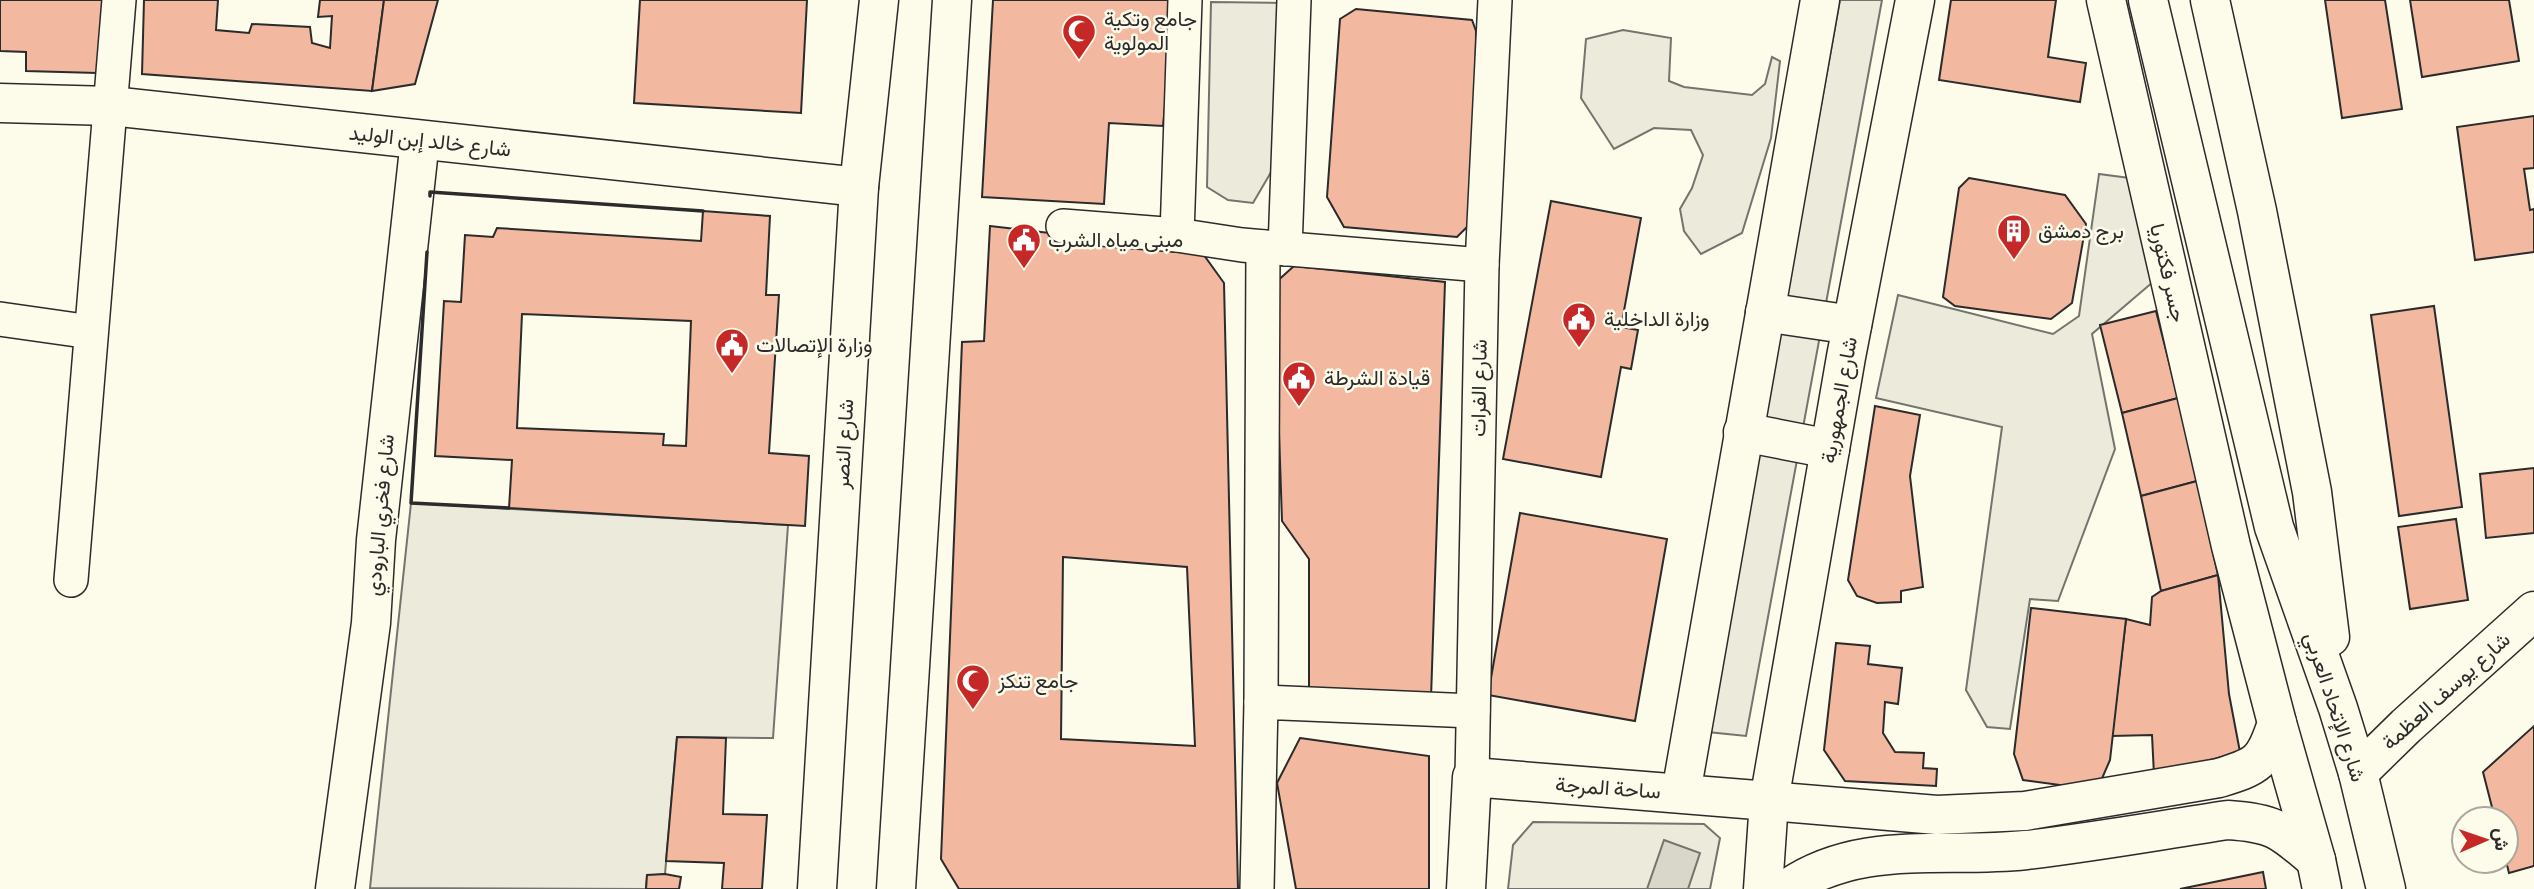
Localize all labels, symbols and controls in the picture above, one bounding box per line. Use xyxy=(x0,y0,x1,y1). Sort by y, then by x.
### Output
place label: جامع وتكية المولوية xyxy=(1104,4,1197,58)
mosque icon: جامع وتكية المولوية xyxy=(1060,12,1098,61)
street label: شارع خالد إبن الوليد xyxy=(347,118,513,164)
building icon: برج دمشق xyxy=(1995,212,2033,261)
place label: برج دمشق xyxy=(2038,216,2124,246)
public building icon: مبنى مياه الشرب xyxy=(1005,221,1043,270)
street label: جسر فكتوريا xyxy=(2142,221,2194,325)
place label: مبنى مياه الشرب xyxy=(1048,225,1183,255)
public building icon: وزارة الداخلية xyxy=(1560,300,1598,349)
place label: وزارة الداخلية xyxy=(1604,304,1710,334)
public building icon: وزارة الإتصالات xyxy=(713,326,751,375)
place label: وزارة الإتصالات xyxy=(756,330,873,360)
street label: شارع الجمهورية xyxy=(1813,334,1865,466)
street label: شارع الفرات xyxy=(1463,339,1495,437)
public building icon: قيادة الشرطة xyxy=(1280,359,1318,408)
place label: قيادة الشرطة xyxy=(1324,363,1430,393)
street label: شارع النصر xyxy=(827,398,861,491)
street label: شارع فخري البارودي xyxy=(358,433,404,597)
street label: شارع يوسف العظمة xyxy=(2375,625,2517,757)
street label: شارع الإتحاد العربي xyxy=(2295,628,2373,786)
mosque icon: جامع تنكز xyxy=(954,662,992,711)
place label: جامع تنكز xyxy=(997,666,1078,696)
street label: ساحة المرجة xyxy=(1554,769,1662,807)
north arrow xyxy=(2450,805,2520,875)
text: ش xyxy=(2487,828,2514,852)

